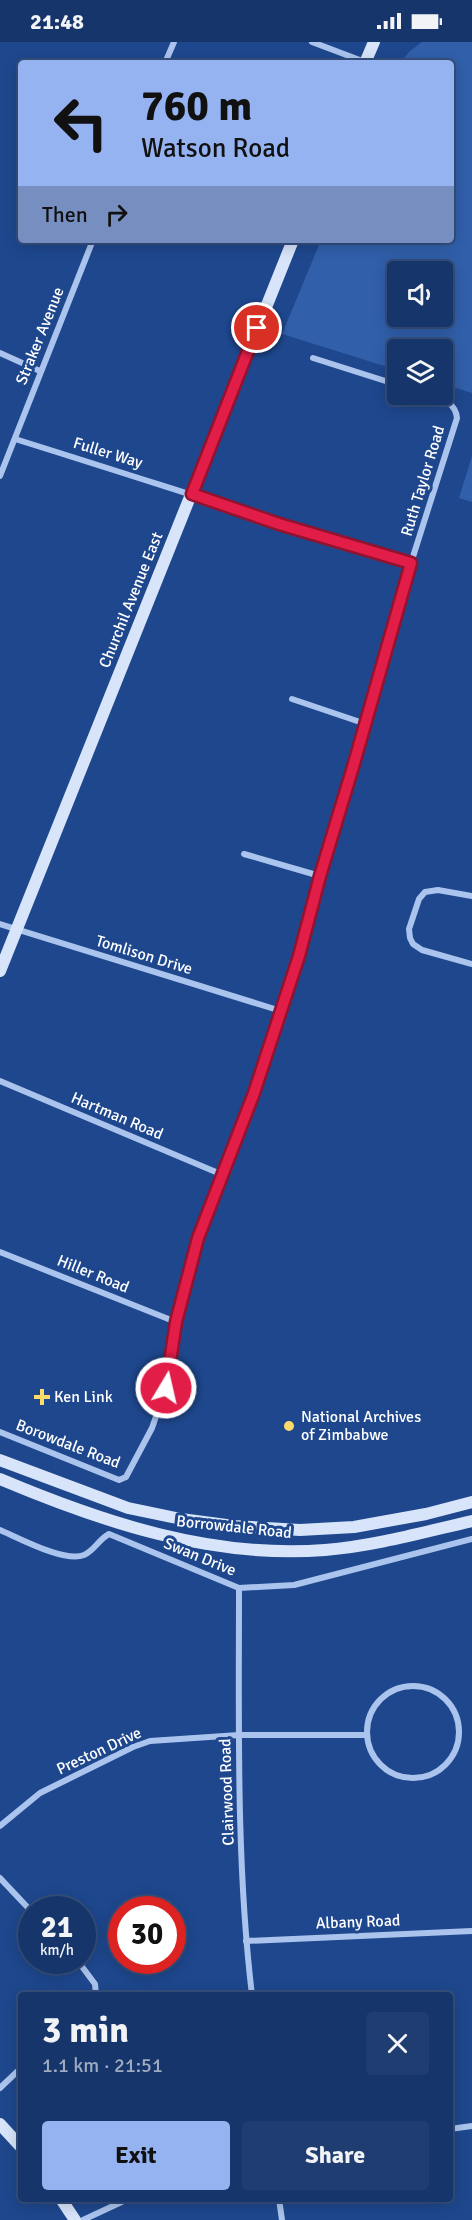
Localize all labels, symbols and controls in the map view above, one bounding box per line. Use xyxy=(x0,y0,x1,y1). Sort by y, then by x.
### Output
text: 21:48 xyxy=(30,8,84,35)
text: 760 m xyxy=(141,81,252,132)
icon: left xyxy=(42,84,120,162)
text: Watson Road xyxy=(141,132,290,165)
icon: right xyxy=(100,198,133,231)
text: Then xyxy=(42,201,88,228)
map controls xyxy=(387,261,453,405)
button: sound xyxy=(387,261,453,327)
street label: Straker Avenue xyxy=(11,284,69,388)
pin xyxy=(231,302,282,353)
icon: arrive xyxy=(240,311,273,344)
button: layers xyxy=(387,339,453,405)
street label: Ruth Taylor Road xyxy=(397,423,449,539)
street label: Fuller Way xyxy=(71,433,146,473)
street label: Churchil Avenue East xyxy=(95,529,168,671)
street label: Tomlison Drive xyxy=(93,931,195,979)
street label: Hartman Road xyxy=(68,1088,166,1144)
street label: Hiller Road xyxy=(54,1251,132,1297)
position arrow xyxy=(134,1356,198,1420)
place label: Ken Link xyxy=(54,1387,113,1407)
marker: Ken Link xyxy=(35,1390,49,1404)
place label: National Archives of Zimbabwe xyxy=(301,1407,421,1445)
street label: Borowdale Road xyxy=(13,1415,123,1473)
marker: National Archives of Zimbabwe xyxy=(282,1419,296,1433)
street label: Borrowdale Road xyxy=(175,1511,293,1543)
street label: Swan Drive xyxy=(161,1533,239,1581)
street label: Preston Drive xyxy=(53,1723,145,1779)
street label: Clairwood Road xyxy=(215,1738,239,1846)
speed limit sign: 30 xyxy=(108,1896,186,1974)
text: 21 xyxy=(41,1909,73,1946)
street label: Albany Road xyxy=(315,1911,401,1933)
text: km/h xyxy=(40,1941,74,1959)
text: 3 min xyxy=(42,2008,129,2053)
button: close xyxy=(366,2012,429,2075)
text: 1.1 km · 21:51 xyxy=(42,2053,163,2078)
button: Exit xyxy=(42,2121,230,2190)
button: Share xyxy=(242,2121,429,2190)

